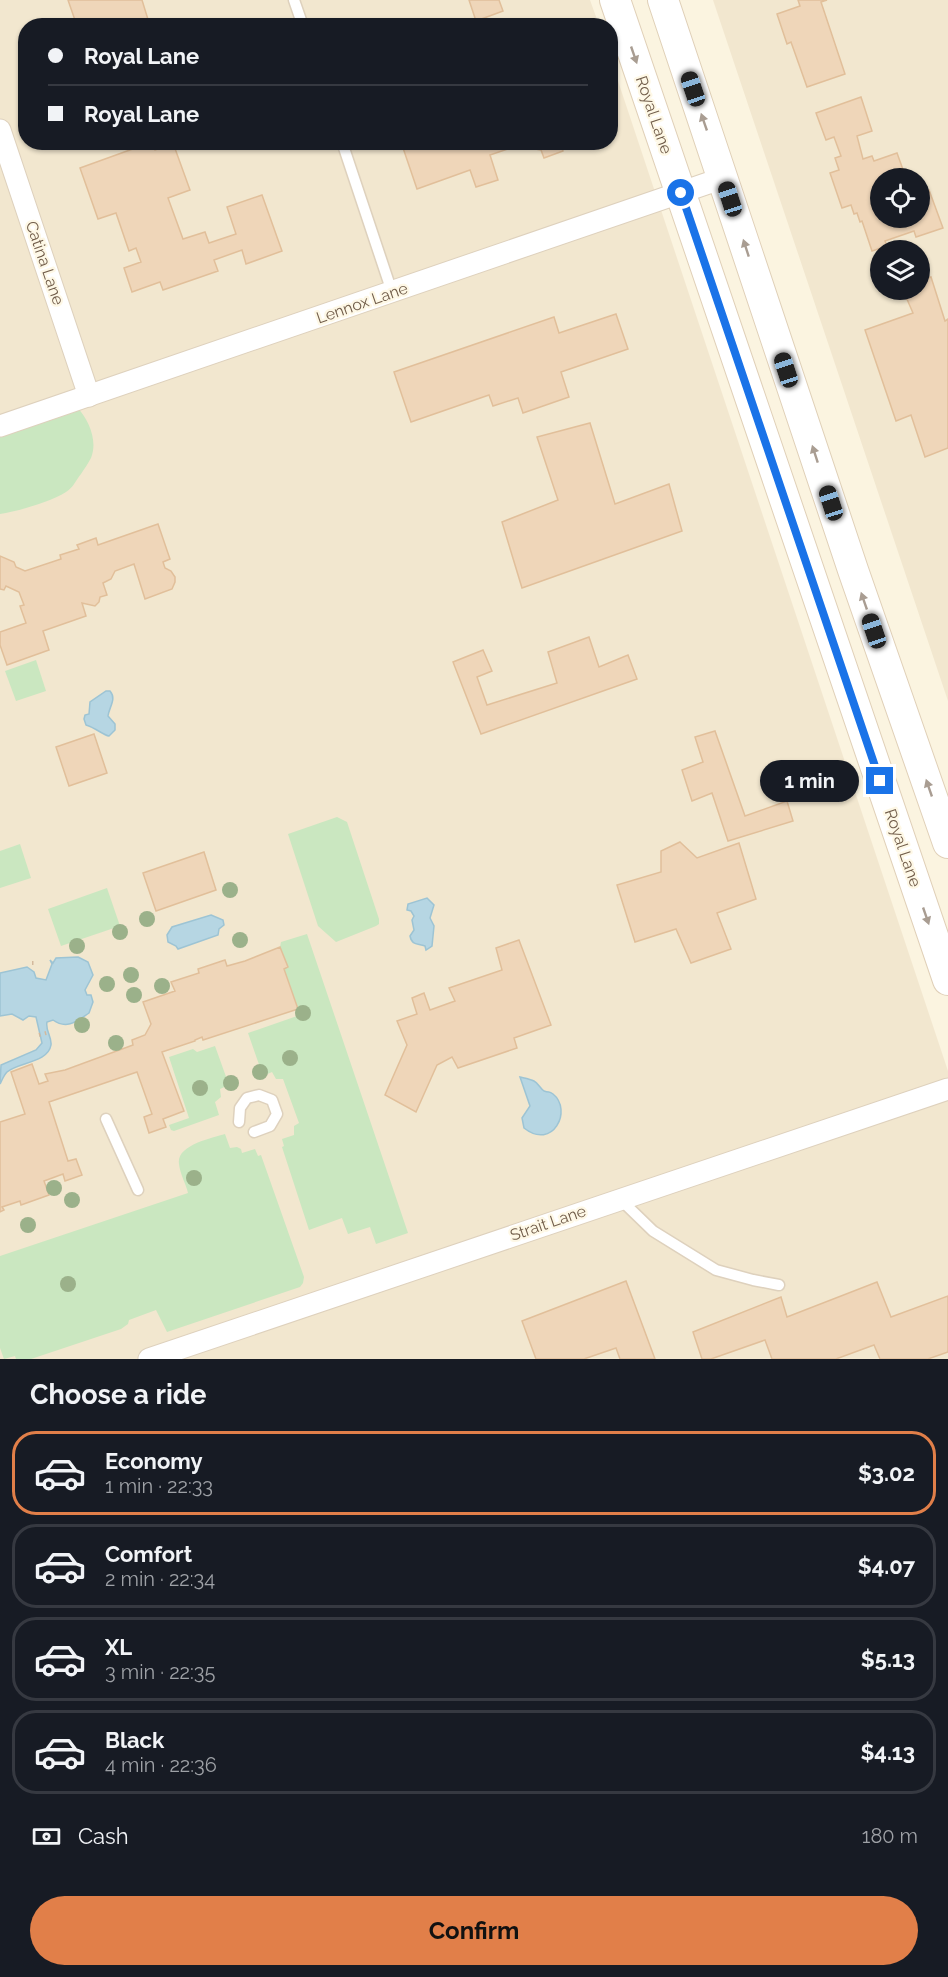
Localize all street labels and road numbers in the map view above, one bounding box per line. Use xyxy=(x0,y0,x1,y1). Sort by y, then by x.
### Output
street label: Royal Lane xyxy=(632,73,676,157)
street label: Catina Lane xyxy=(22,219,68,307)
street label: Lennox Lane xyxy=(314,279,410,327)
street label: Royal Lane xyxy=(881,806,925,890)
street label: Strait Lane xyxy=(508,1201,588,1245)

